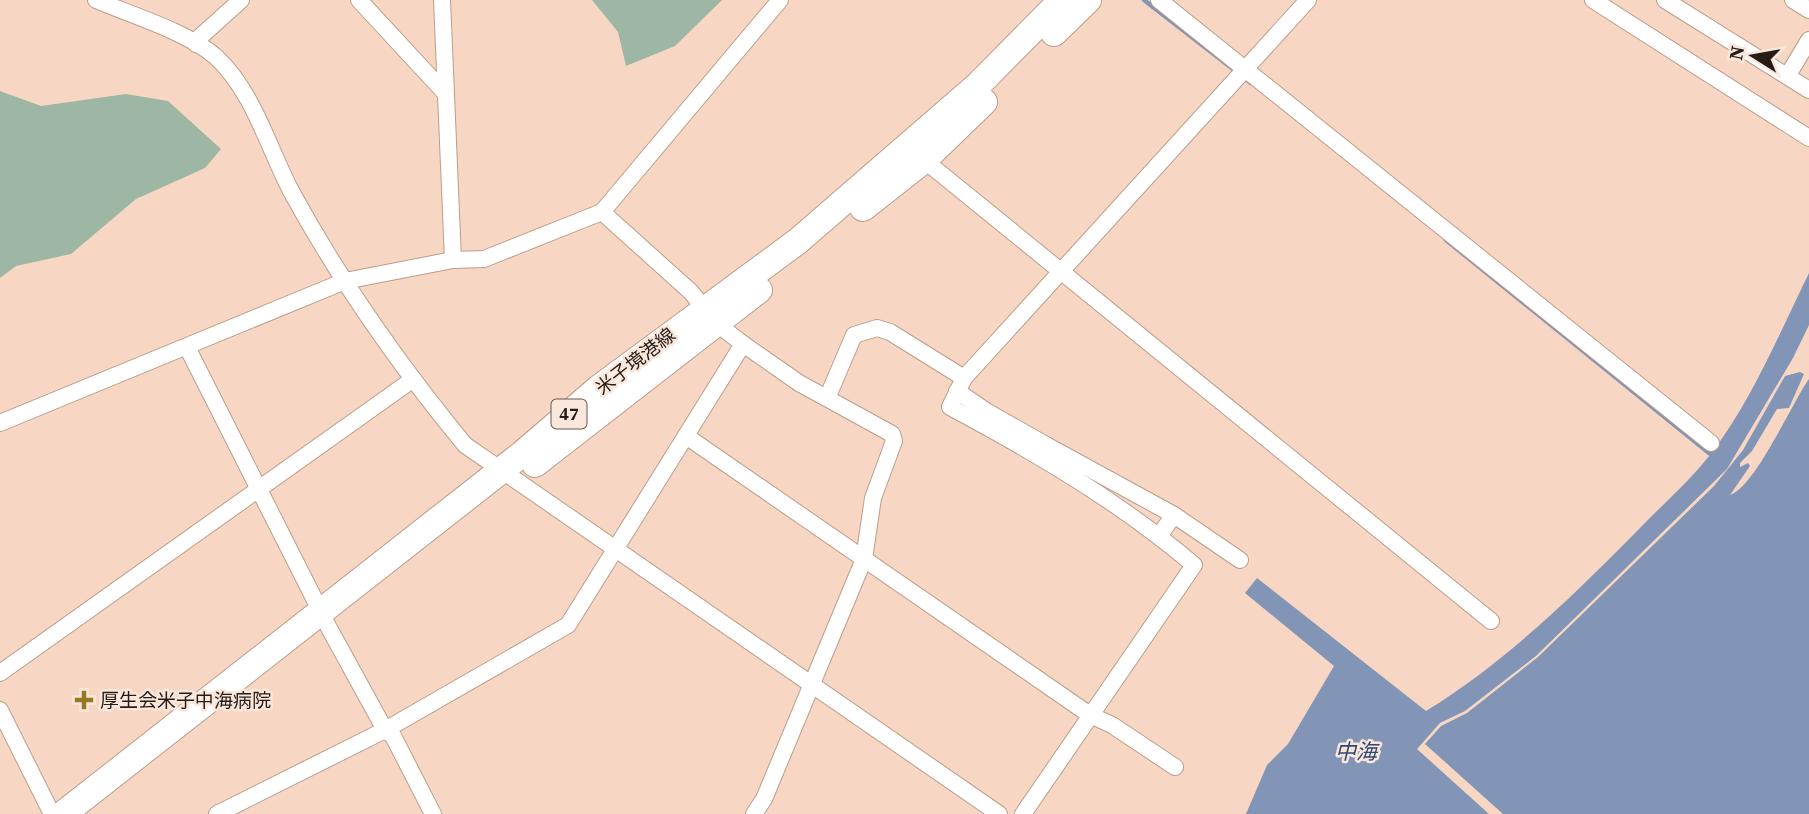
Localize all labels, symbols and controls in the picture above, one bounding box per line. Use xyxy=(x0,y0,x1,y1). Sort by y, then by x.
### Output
north arrow xyxy=(1718,21,1788,91)
text: N xyxy=(1722,43,1750,62)
street label: 米子境港線 xyxy=(590,322,680,400)
road number: 47 xyxy=(552,400,586,428)
place label: 厚生会米子中海病院 xyxy=(100,687,271,713)
marker: 厚生会米子中海病院 xyxy=(74,690,94,710)
water label: 中海 xyxy=(1335,737,1380,766)

